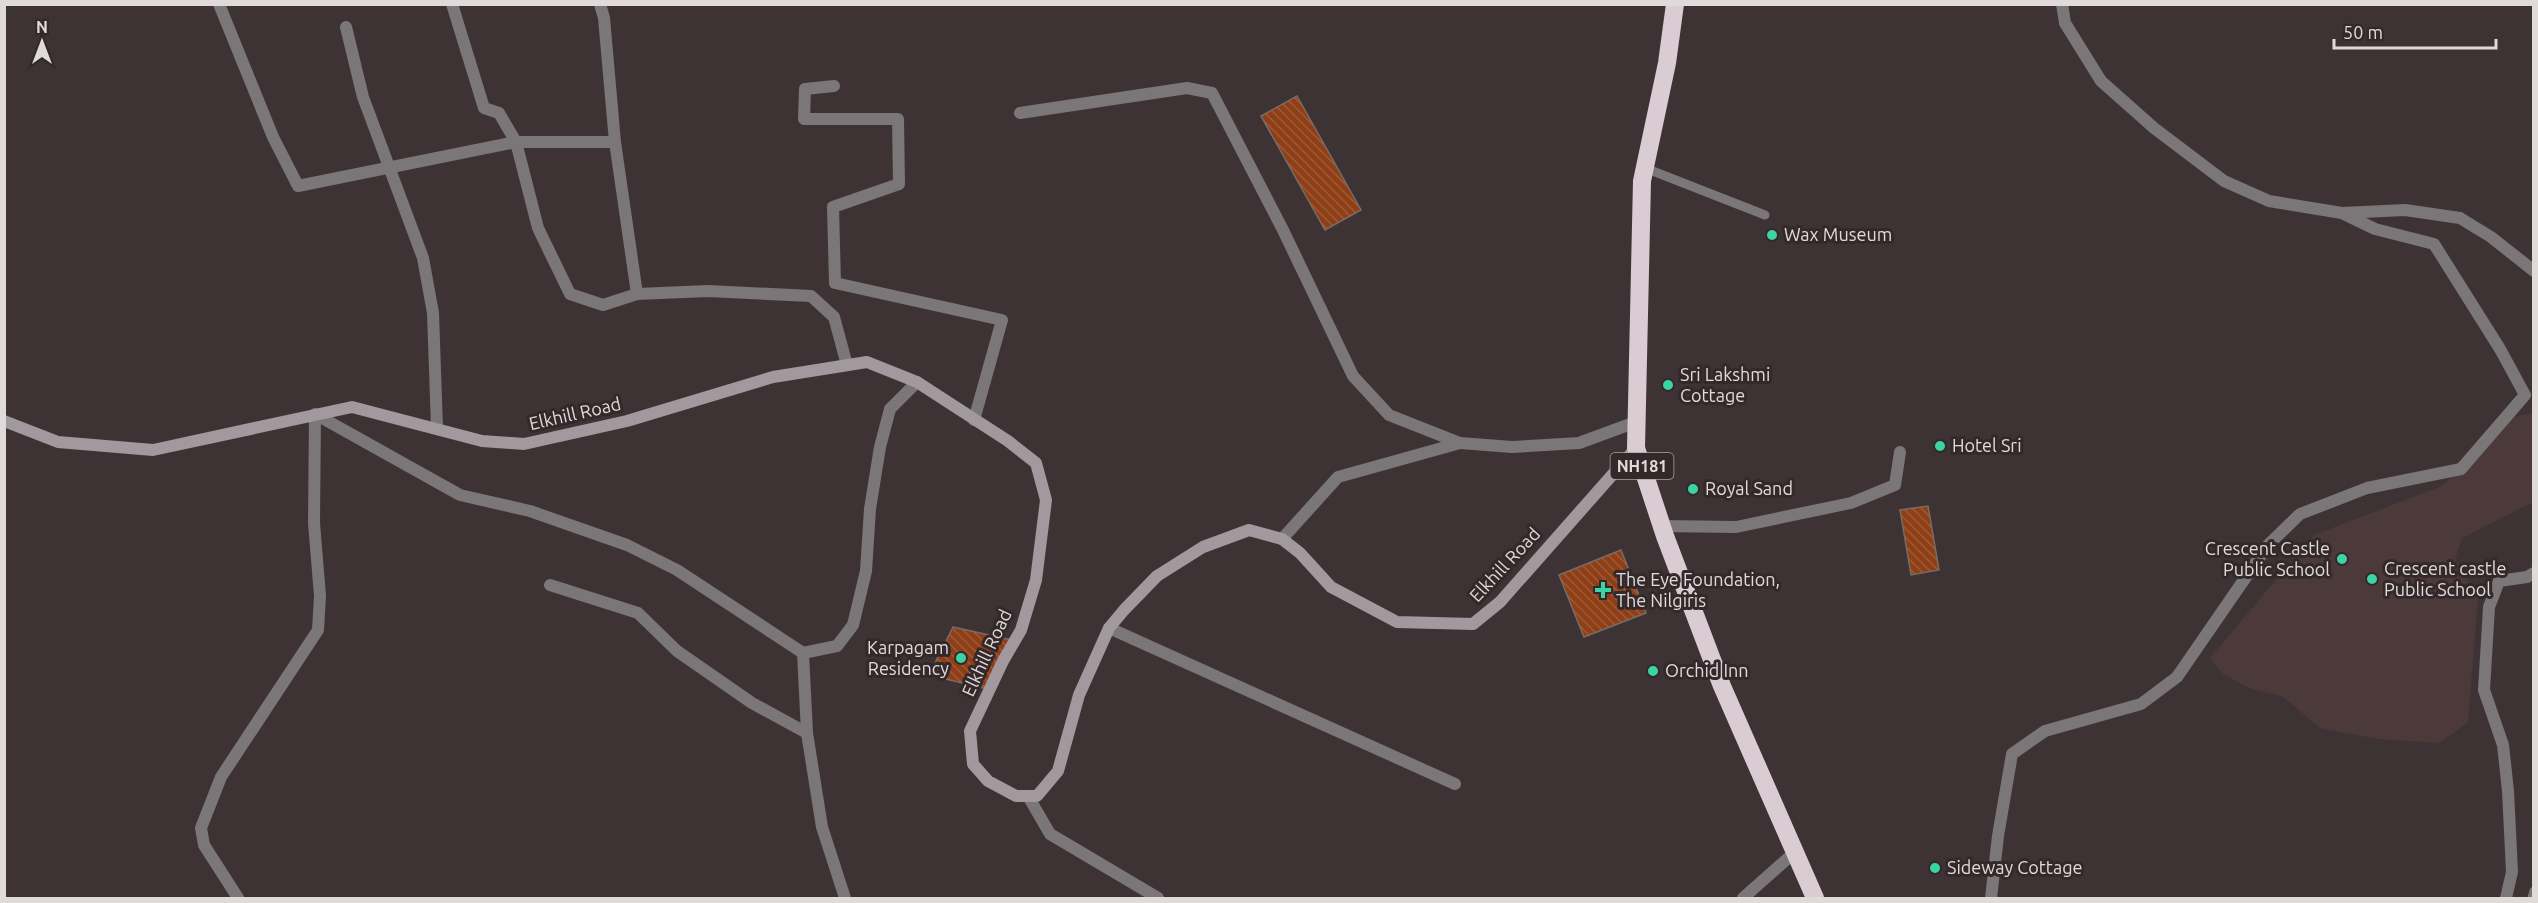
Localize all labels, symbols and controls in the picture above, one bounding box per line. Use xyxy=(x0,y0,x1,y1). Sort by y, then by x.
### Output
north arrow xyxy=(12,12,72,72)
scale bar xyxy=(2334,12,2496,50)
text: N xyxy=(36,18,48,36)
text: 50 m xyxy=(2343,22,2383,42)
place label: Wax Museum xyxy=(1784,224,1892,244)
marker: Wax Museum xyxy=(1765,228,1779,242)
place label: Sri Lakshmi Cottage xyxy=(1680,364,1770,405)
marker: Sri Lakshmi Cottage xyxy=(1661,378,1675,392)
street label: Elkhill Road xyxy=(527,393,623,433)
place label: Hotel Sri xyxy=(1952,435,2022,455)
marker: Hotel Sri xyxy=(1933,439,1947,453)
road number: NH181 xyxy=(1610,453,1674,479)
place label: Royal Sand xyxy=(1705,478,1793,498)
marker: Royal Sand xyxy=(1686,482,1700,496)
street label: Elkhill Road xyxy=(1465,523,1544,605)
place label: Crescent Castle Public School xyxy=(2205,538,2330,579)
marker: Crescent Castle Public School xyxy=(2335,552,2349,566)
place label: Crescent castle Public School xyxy=(2384,558,2506,599)
place label: The Eye Foundation, The Nilgiris xyxy=(1616,569,1780,610)
marker: Crescent castle Public School xyxy=(2365,572,2379,586)
marker: The Eye Foundation, The Nilgiris xyxy=(1594,581,1612,599)
street label: Elkhill Road xyxy=(957,606,1015,699)
place label: Karpagam Residency xyxy=(867,637,949,678)
marker: Karpagam Residency xyxy=(954,651,968,665)
place label: Orchid Inn xyxy=(1665,660,1749,680)
marker: Orchid Inn xyxy=(1646,664,1660,678)
place label: Sideway Cottage xyxy=(1947,857,2082,877)
marker: Sideway Cottage xyxy=(1928,861,1942,875)

